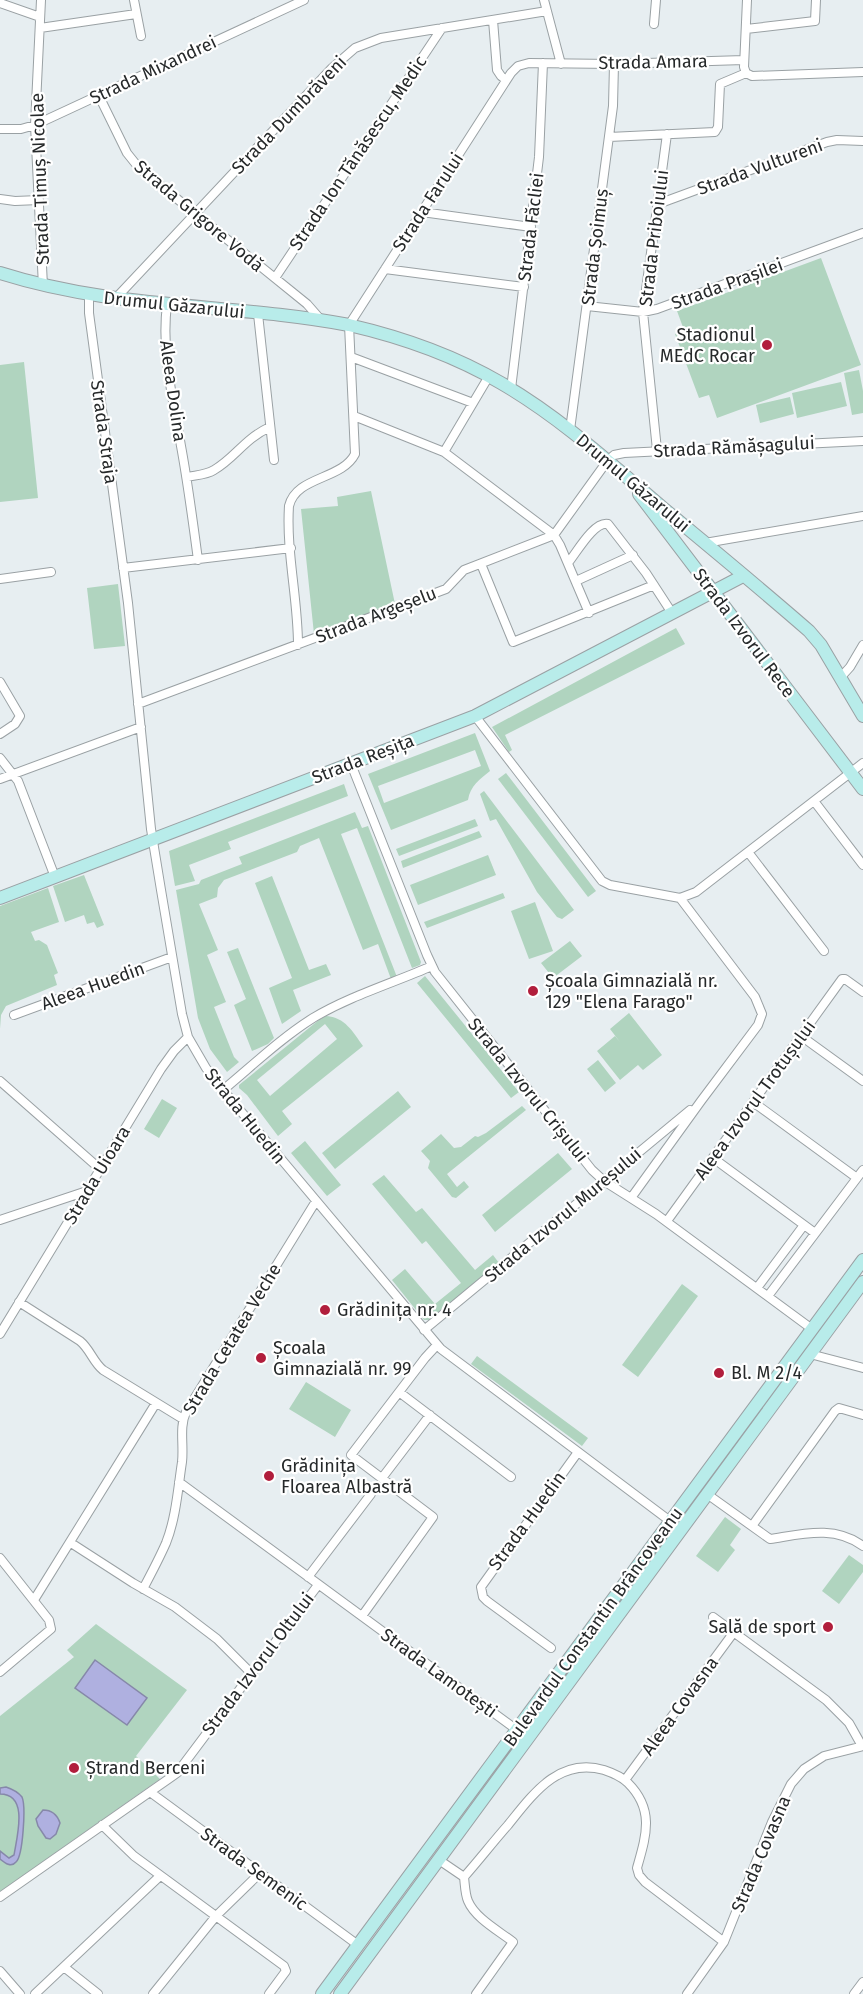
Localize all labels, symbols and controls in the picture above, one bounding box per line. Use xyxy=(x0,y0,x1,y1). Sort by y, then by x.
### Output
street label: Strada Mixandrei xyxy=(86,31,220,109)
street label: Strada Amara xyxy=(598,50,708,74)
street label: Strada Dumbrăveni xyxy=(227,51,351,179)
street label: Strada Ion Tănăsescu, Medic xyxy=(285,51,432,255)
street label: Strada Timuș Nicolae xyxy=(26,93,55,265)
street label: Strada Vultureni xyxy=(694,134,826,200)
street label: Strada Farului xyxy=(388,148,468,256)
street label: Strada Grigore Vodă xyxy=(130,155,268,277)
street label: Strada Priboiului xyxy=(635,168,673,308)
street label: Strada Făcliei xyxy=(513,171,549,283)
street label: Strada Șoimuș xyxy=(577,187,614,307)
street label: Strada Prașilei xyxy=(668,254,786,315)
street label: Drumul Găzarului xyxy=(102,287,246,323)
place label: Stadionul MEdC Rocar xyxy=(660,324,755,367)
marker: Stadionul MEdC Rocar xyxy=(760,338,774,352)
street label: Aleea Dolina xyxy=(155,339,191,443)
street label: Strada Straja xyxy=(86,379,122,485)
street label: Drumul Găzarului xyxy=(572,429,694,537)
street label: Strada Rămășagului xyxy=(653,432,815,463)
street label: Strada Izvorul Rece xyxy=(688,564,800,702)
street label: Strada Argeșelu xyxy=(312,582,440,649)
street label: Strada Reșița xyxy=(309,729,418,790)
street label: Aleea Huedin xyxy=(38,957,148,1015)
place label: Școala Gimnazială nr. 129 "Elena Farago" xyxy=(545,970,718,1013)
marker: Școala Gimnazială nr. 129 "Elena Farago" xyxy=(526,984,540,998)
street label: Strada Izvorul Crișului xyxy=(462,1013,593,1167)
street label: Aleea Izvorul Trotușului xyxy=(690,1016,821,1185)
street label: Strada Huedin xyxy=(200,1064,290,1168)
street label: Strada Uioara xyxy=(59,1122,135,1228)
street label: Strada Izvorul Mureșului xyxy=(480,1143,647,1288)
street label: Strada Cetatea Veche xyxy=(178,1260,286,1418)
place label: Grădinița nr. 4 xyxy=(337,1299,452,1322)
marker: Grădinița nr. 4 xyxy=(318,1303,332,1317)
place label: Școala Gimnazială nr. 99 xyxy=(273,1337,412,1380)
marker: Școala Gimnazială nr. 99 xyxy=(254,1351,268,1365)
place label: Bl. M 2/4 xyxy=(731,1362,803,1384)
marker: Bl. M 2/4 xyxy=(712,1366,726,1380)
place label: Grădinița Floarea Albastră xyxy=(281,1455,412,1498)
street label: Strada Huedin xyxy=(484,1467,570,1575)
marker: Grădinița Floarea Albastră xyxy=(262,1469,276,1483)
street label: Bulevardul Constantin Brâncoveanu xyxy=(499,1503,687,1751)
street label: Strada Izvorul Oltului xyxy=(197,1588,319,1740)
place label: Sală de sport xyxy=(708,1616,816,1638)
marker: Sală de sport xyxy=(821,1620,835,1634)
street label: Strada Lamotești xyxy=(376,1623,501,1723)
street label: Aleea Covasna xyxy=(637,1652,723,1760)
place label: Ștrand Berceni xyxy=(86,1757,205,1780)
marker: Ștrand Berceni xyxy=(67,1761,81,1775)
street label: Strada Covasna xyxy=(726,1792,796,1916)
street label: Strada Semenic xyxy=(196,1823,312,1915)

